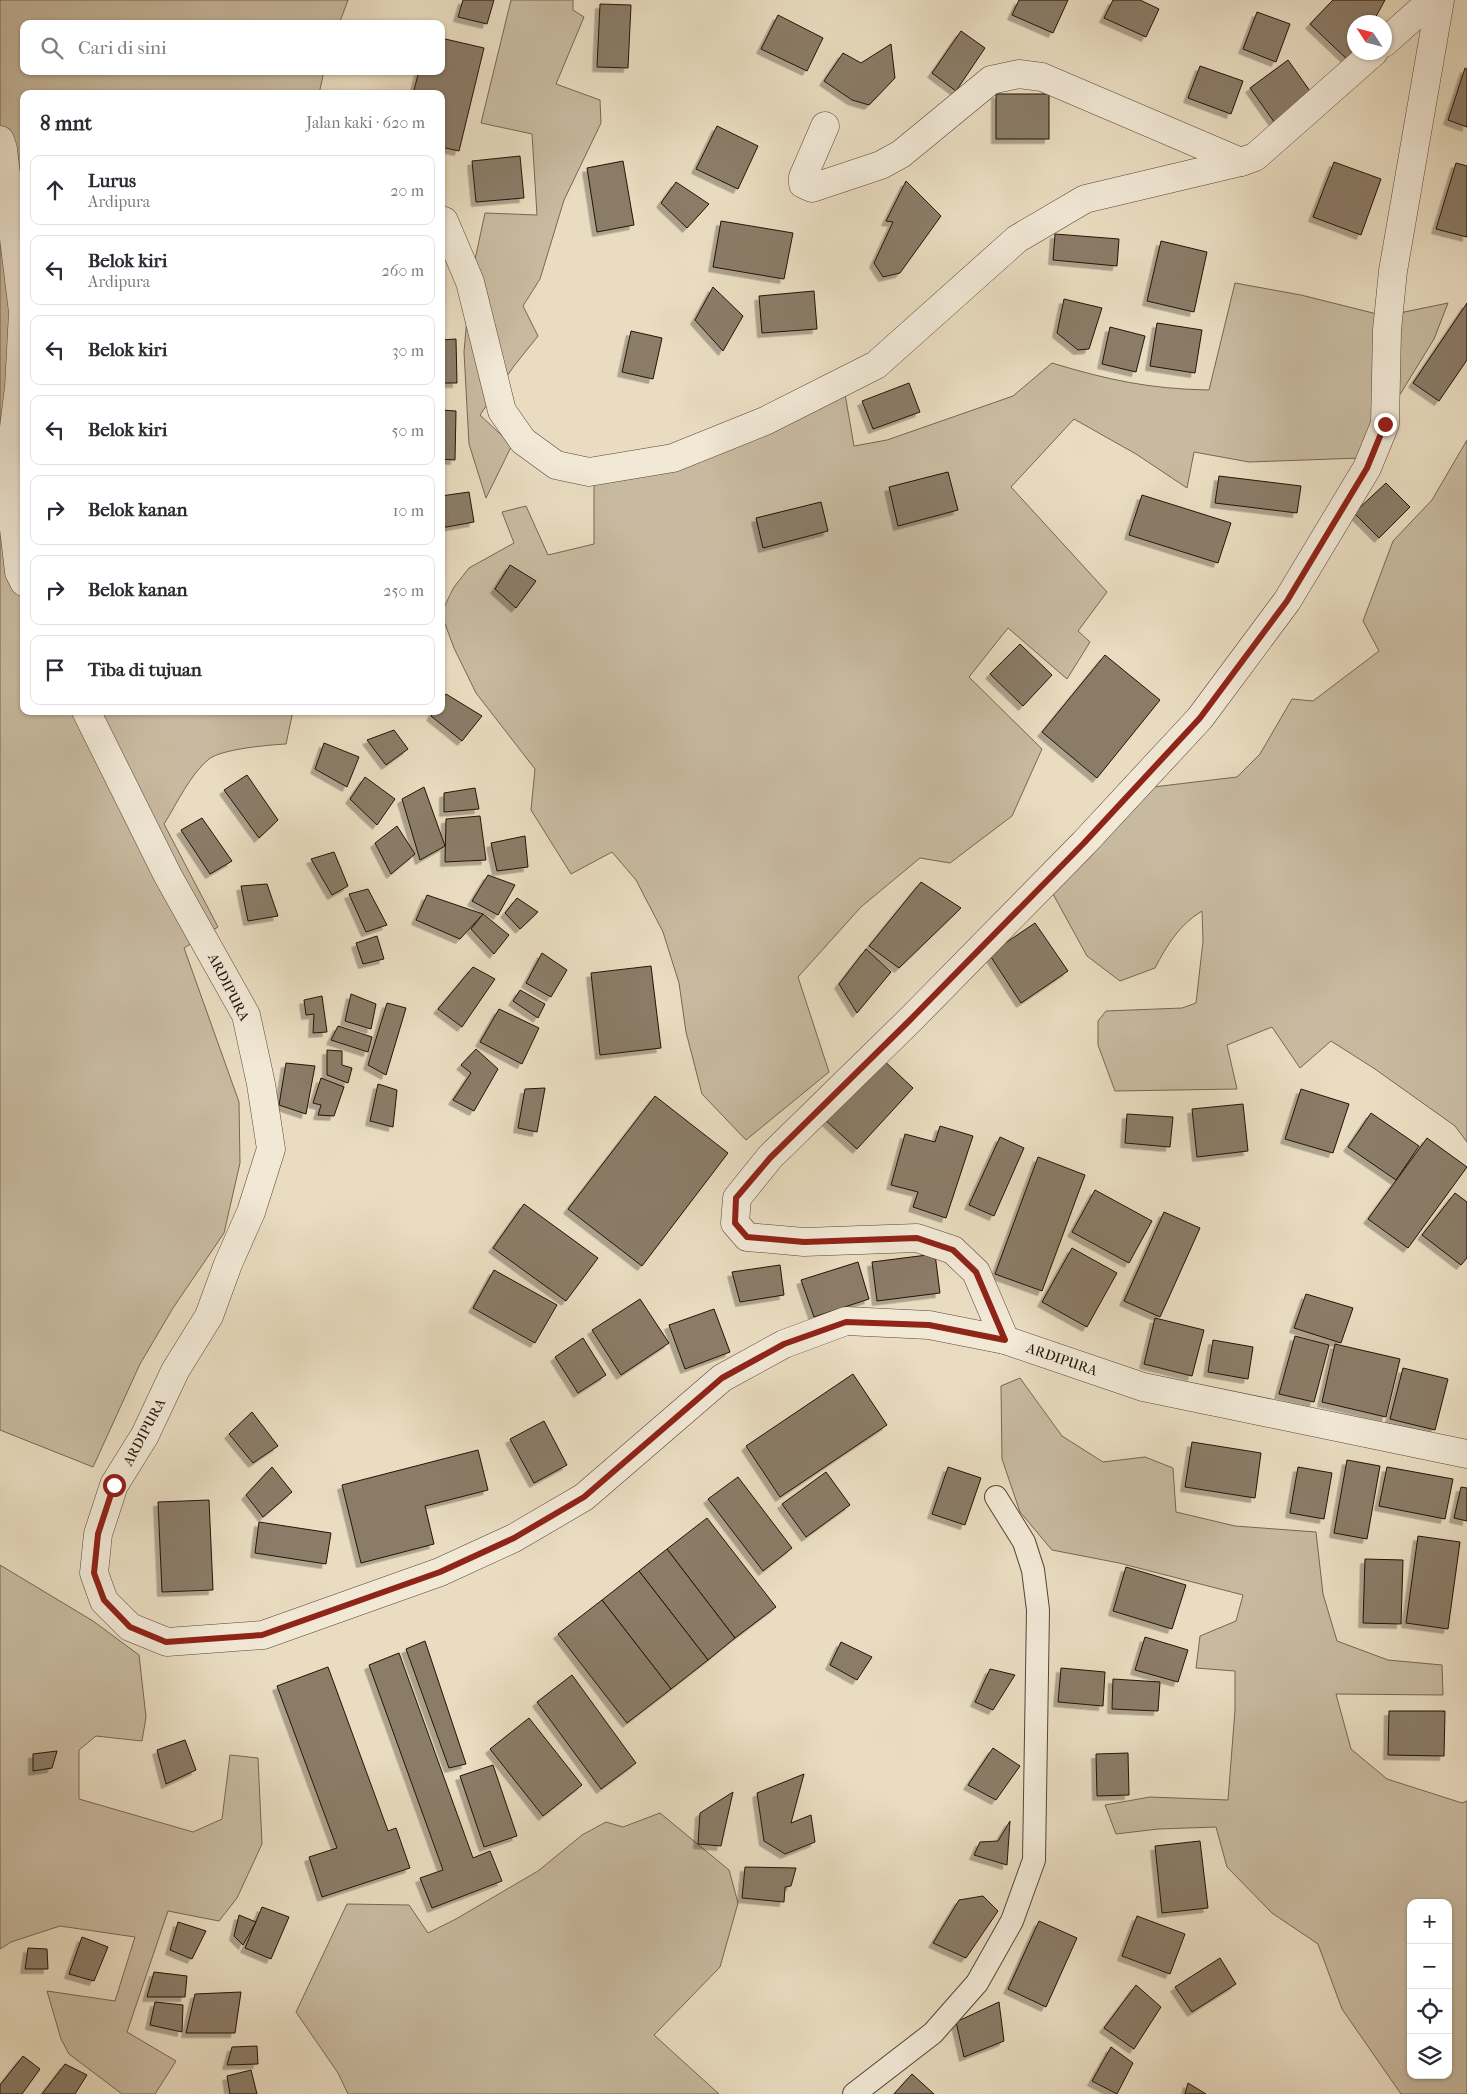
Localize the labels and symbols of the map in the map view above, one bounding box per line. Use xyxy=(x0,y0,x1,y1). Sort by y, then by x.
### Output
north arrow xyxy=(1347,15,1392,60)
route end xyxy=(1374,413,1397,436)
street label: ARDIPURA xyxy=(204,950,253,1025)
street label: ARDIPURA xyxy=(1023,1339,1100,1380)
street label: ARDIPURA xyxy=(119,1395,170,1470)
route start xyxy=(103,1474,126,1497)

